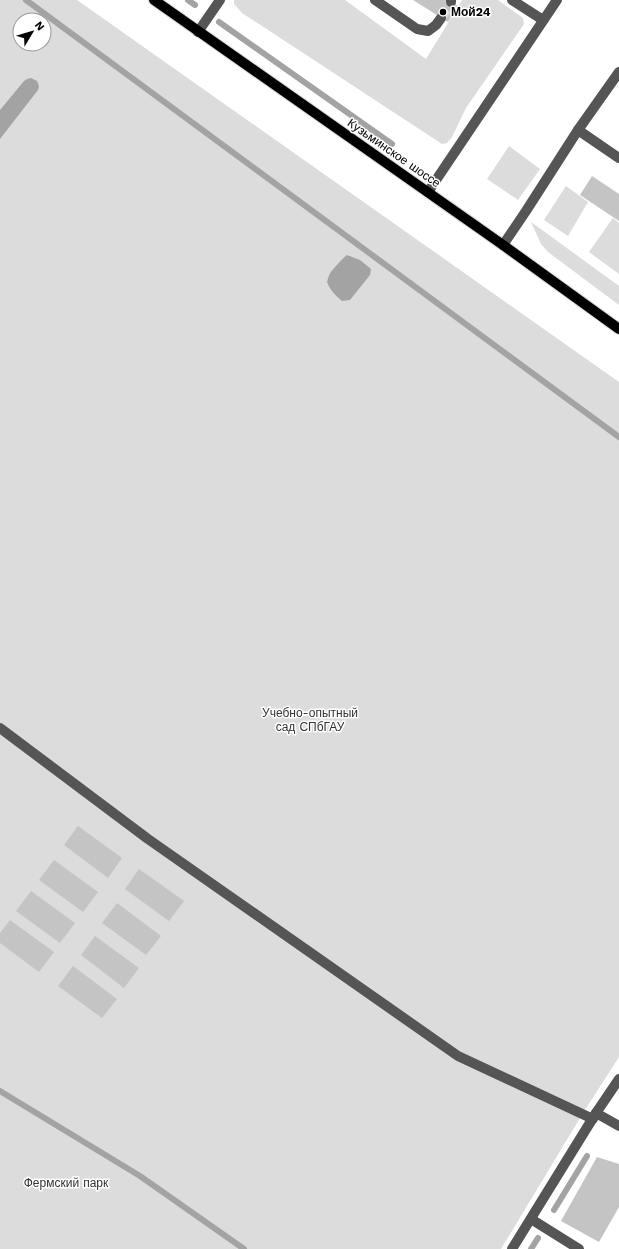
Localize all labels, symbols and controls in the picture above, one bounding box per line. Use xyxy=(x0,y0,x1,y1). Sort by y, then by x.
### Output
place label: Мой24 xyxy=(451,5,491,19)
marker: Мой24 xyxy=(438,7,448,17)
north arrow xyxy=(12,12,52,52)
text: N xyxy=(32,19,47,33)
street label: Кузьминское шоссе xyxy=(345,116,443,191)
park label: Учебно-опытный сад СПбГАУ xyxy=(262,706,358,734)
park label: Фермский парк xyxy=(24,1176,109,1190)

